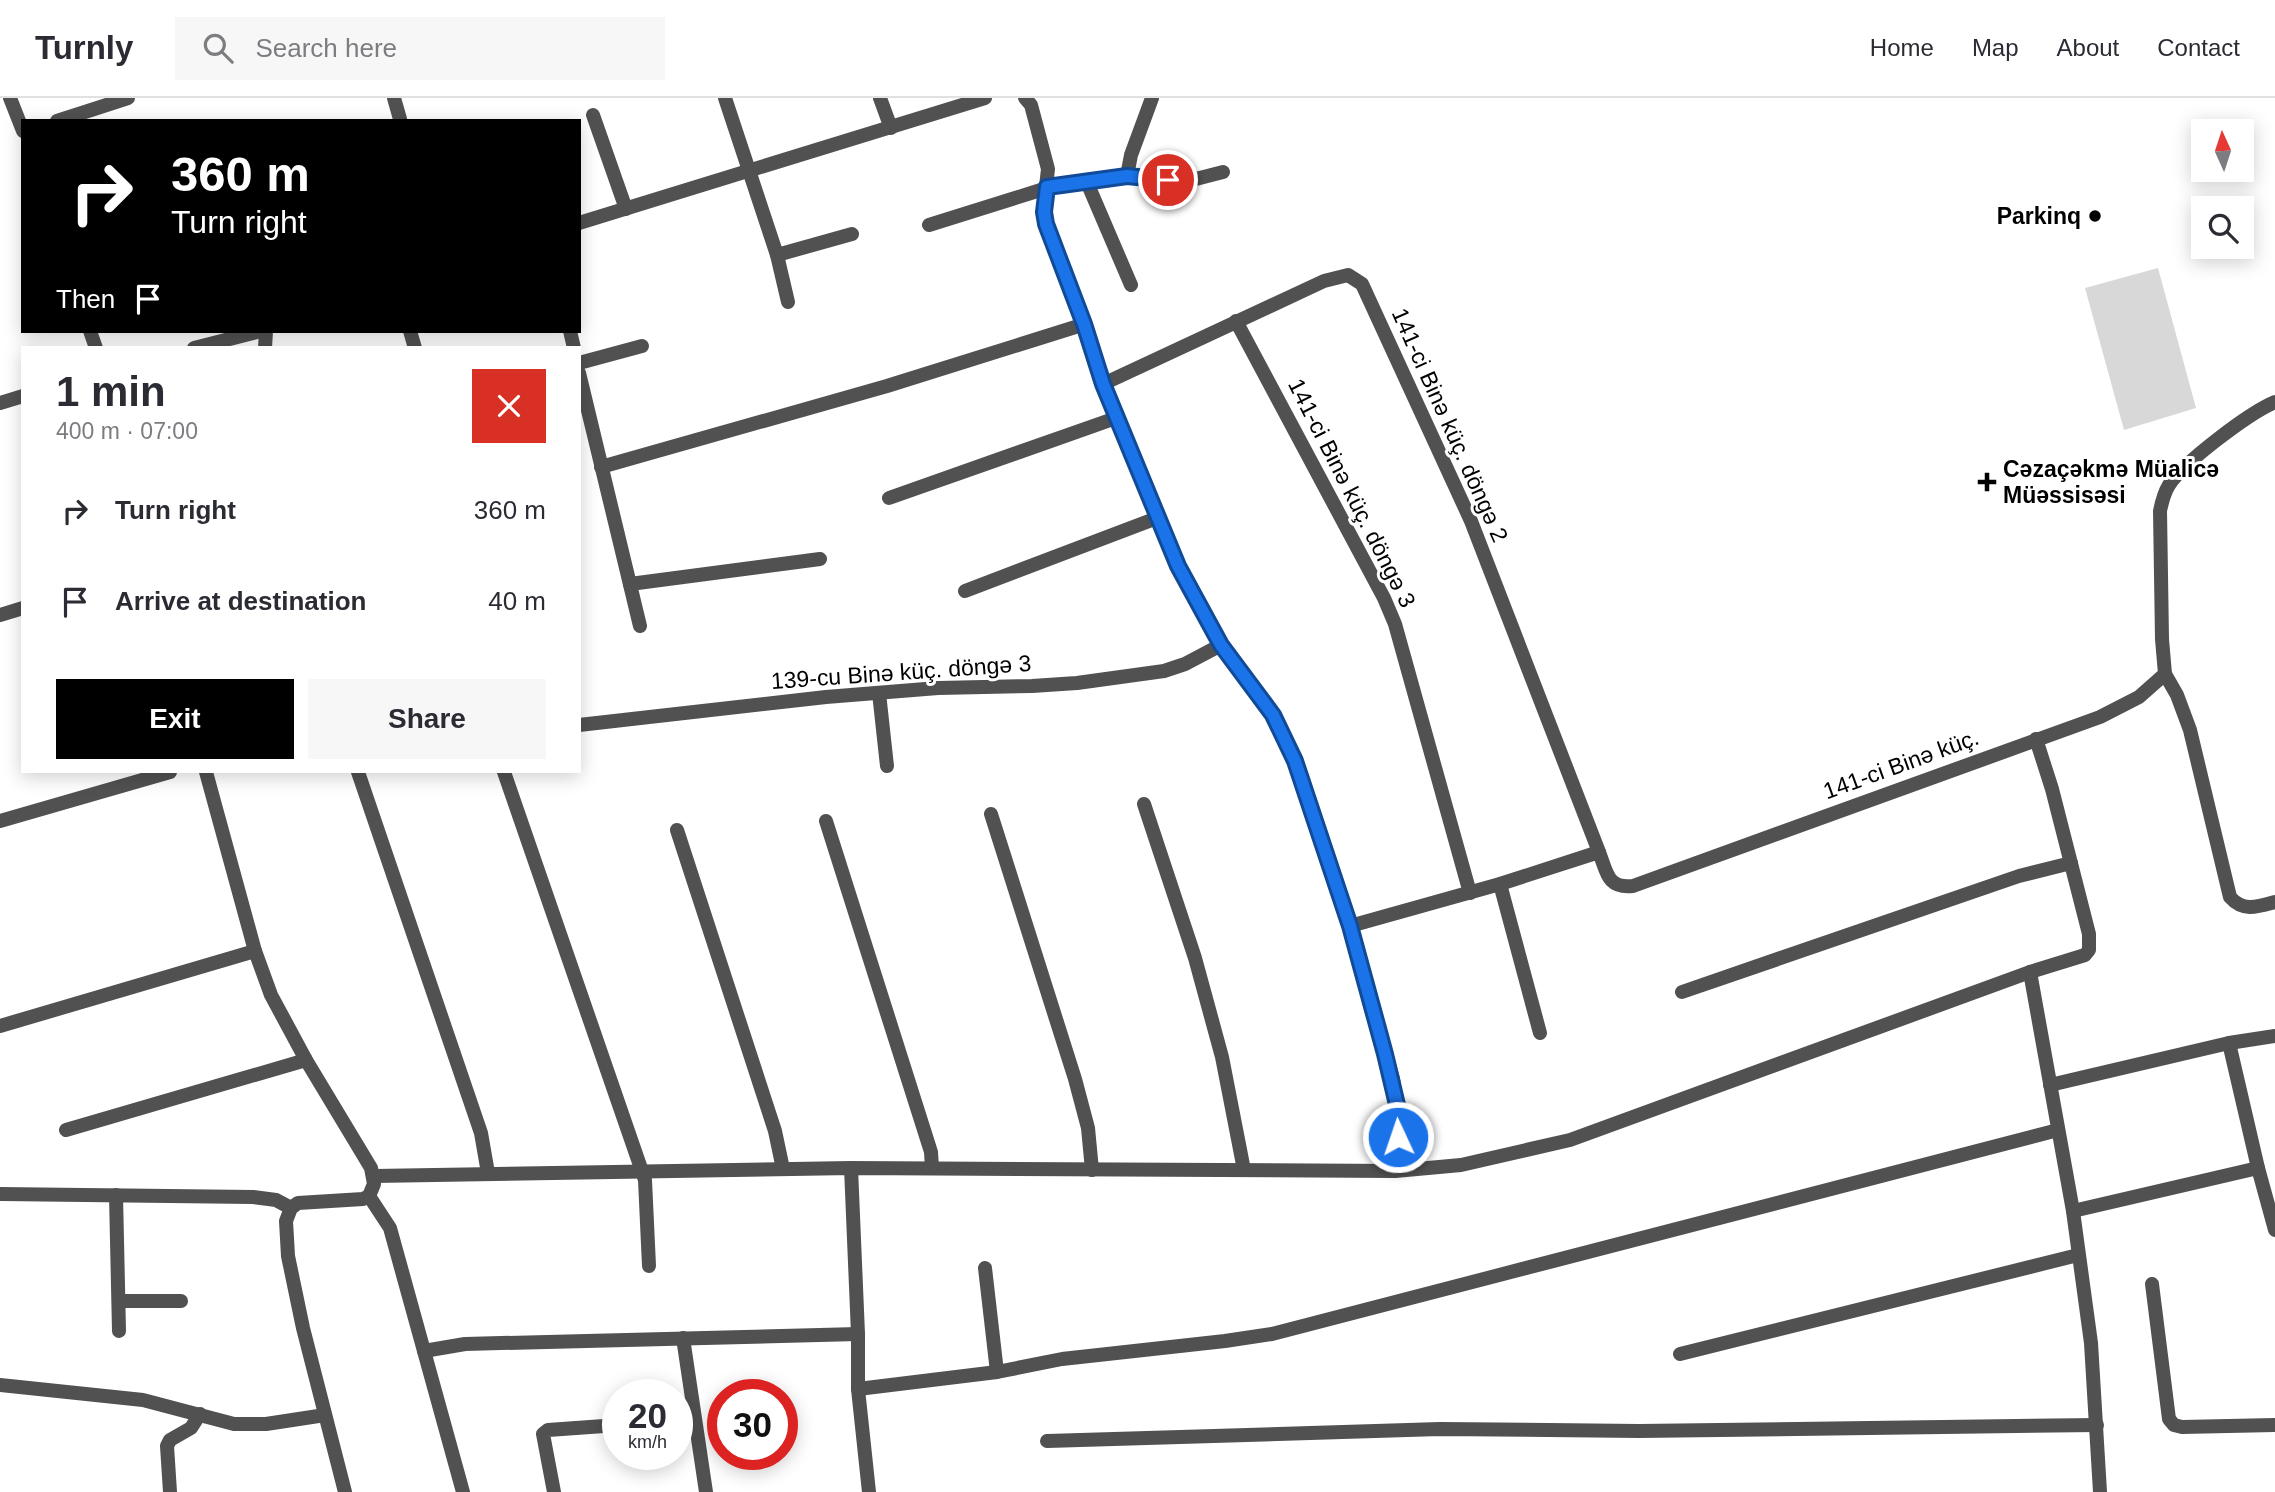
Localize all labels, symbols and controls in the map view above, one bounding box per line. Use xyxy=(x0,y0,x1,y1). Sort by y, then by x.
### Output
search box xyxy=(175,17,665,80)
text: Turnly xyxy=(35,29,133,66)
icon: search xyxy=(199,29,237,67)
text: Search here xyxy=(255,33,397,63)
text: Home xyxy=(1870,34,1934,61)
text: Map xyxy=(1972,34,2019,61)
text: About xyxy=(2057,34,2119,61)
text: Contact xyxy=(2157,34,2240,61)
north arrow xyxy=(2191,119,2254,182)
map controls xyxy=(2191,119,2254,259)
icon: right xyxy=(56,147,147,238)
text: 360 m xyxy=(171,147,310,201)
pin xyxy=(1138,150,1198,210)
icon: arrive xyxy=(1149,161,1187,199)
button: search xyxy=(2191,196,2254,259)
place label: Parkinq xyxy=(1997,203,2081,229)
text: Turn right xyxy=(171,204,307,240)
marker: Parkinq xyxy=(2087,208,2103,224)
icon: arrive xyxy=(129,280,167,318)
text: Then xyxy=(56,284,115,314)
street label: 141-ci Binə küç. döngə 2 xyxy=(1387,304,1513,546)
text: 1 min xyxy=(56,368,166,415)
button: close xyxy=(472,369,546,443)
street label: 141-ci Binə küç. döngə 3 xyxy=(1283,374,1421,612)
text: 400 m · 07:00 xyxy=(56,418,198,444)
place label: Cəzaçəkmə Müalicə Müəssisəsi xyxy=(2003,456,2219,508)
marker: Cəzaçəkmə Müalicə Müəssisəsi xyxy=(1977,472,1997,492)
icon: right xyxy=(56,492,94,530)
text: Turn right xyxy=(115,495,236,525)
text: 360 m xyxy=(474,495,546,525)
icon: arrive xyxy=(56,583,94,621)
text: Arrive at destination xyxy=(115,586,366,616)
text: 40 m xyxy=(488,586,546,616)
street label: 139-cu Binə küç. döngə 3 xyxy=(770,650,1032,694)
button: Exit xyxy=(56,679,294,759)
button: Share xyxy=(308,679,546,759)
street label: 141-ci Binə küç. xyxy=(1820,724,1982,804)
position arrow xyxy=(1361,1100,1435,1174)
speed limit sign: 30 xyxy=(707,1379,798,1470)
text: 20 xyxy=(628,1396,667,1435)
text: km/h xyxy=(628,1432,667,1452)

